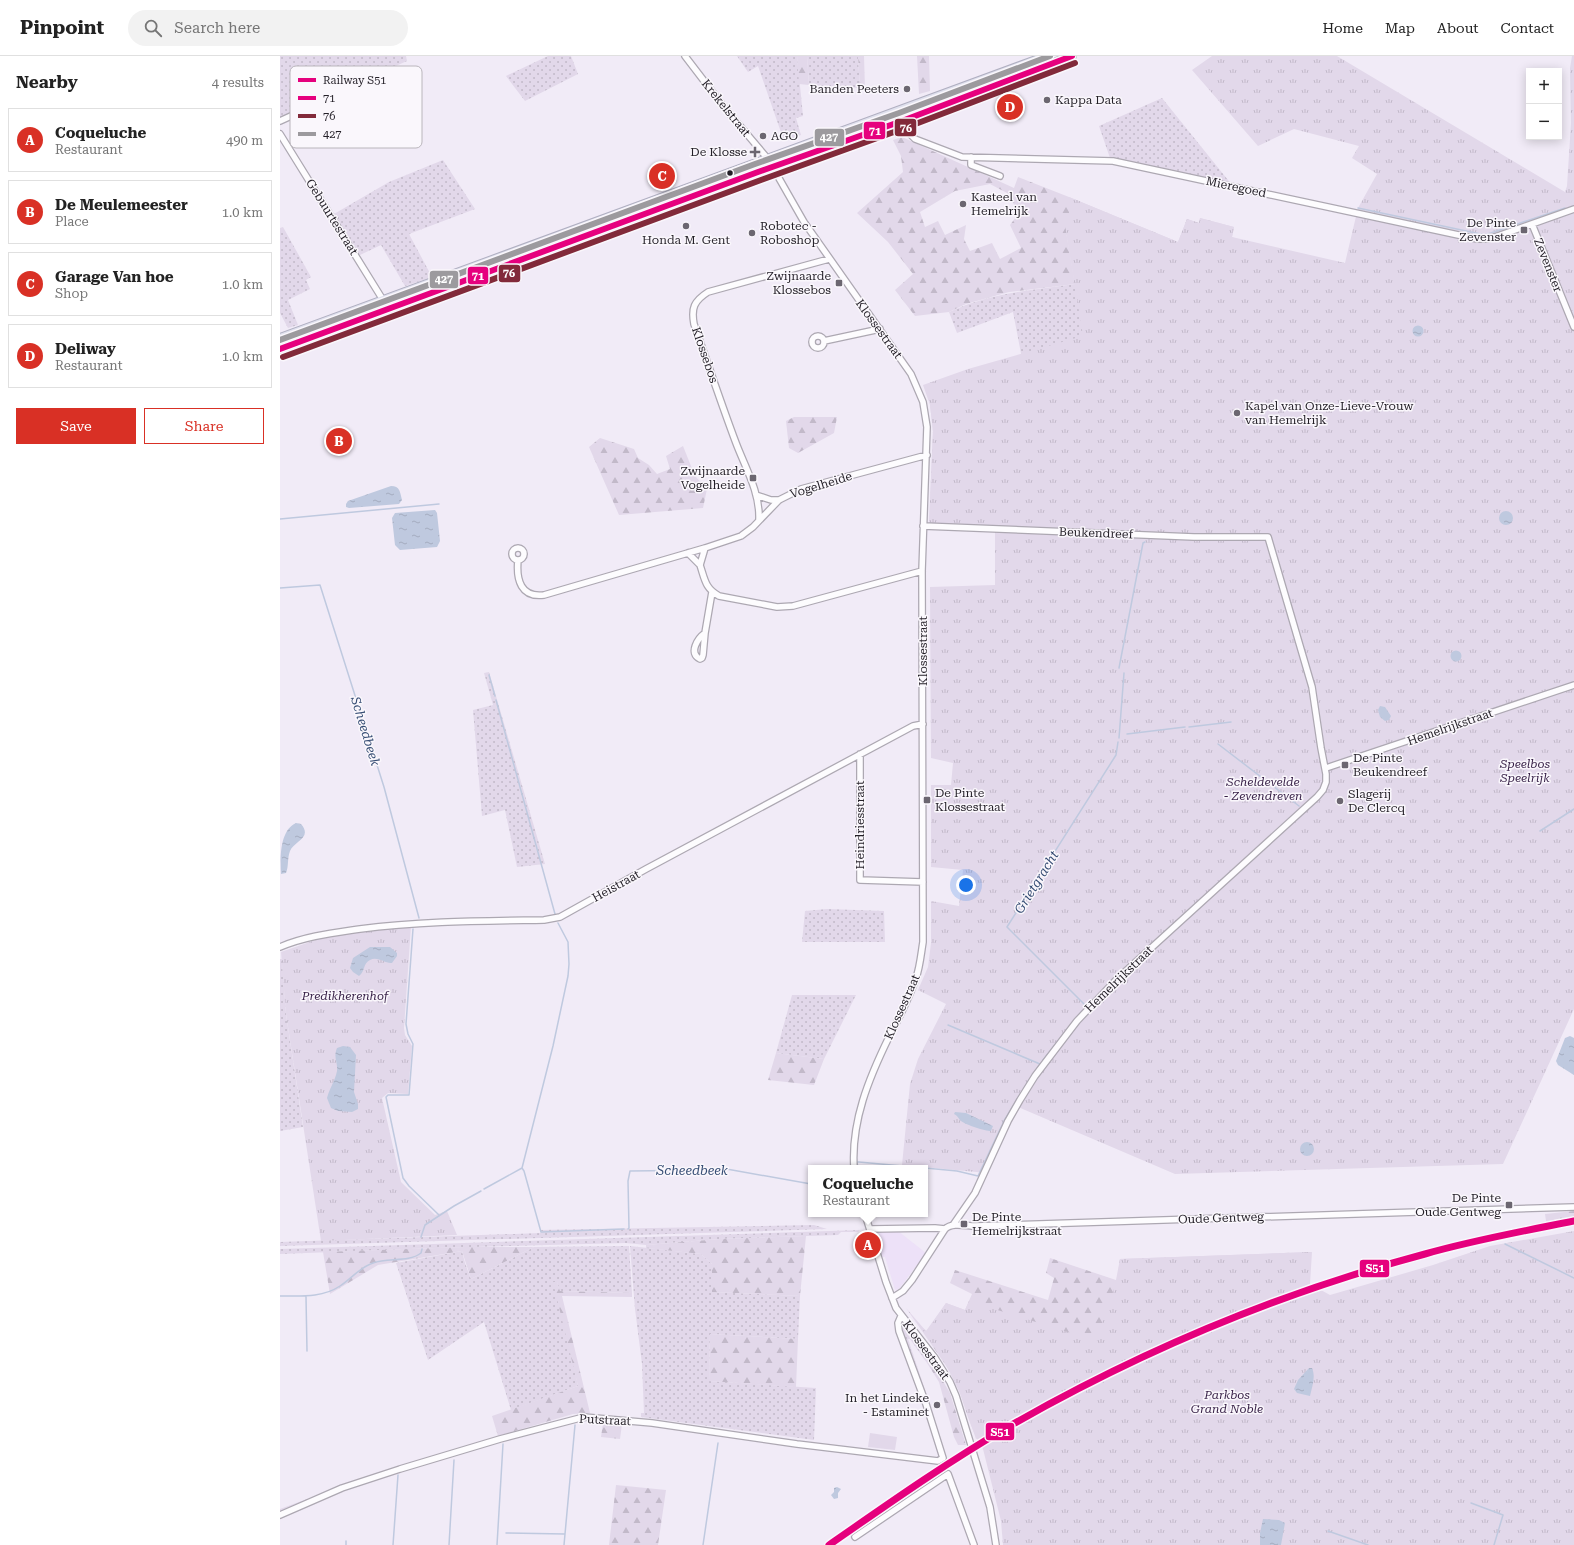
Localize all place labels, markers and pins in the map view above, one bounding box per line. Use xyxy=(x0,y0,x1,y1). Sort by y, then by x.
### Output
place label: Banden Peeters xyxy=(809,82,899,96)
marker: Banden Peeters xyxy=(902,84,912,94)
pin: D xyxy=(997,92,1023,122)
place label: Kappa Data xyxy=(1055,93,1122,107)
marker: Kappa Data xyxy=(1042,95,1052,105)
place label: AGO xyxy=(771,129,798,143)
marker: AGO xyxy=(758,131,768,141)
place label: De Klosse xyxy=(690,145,747,159)
marker: De Klosse xyxy=(750,147,760,157)
pin: C xyxy=(649,161,675,191)
unlabelled marker xyxy=(725,168,735,178)
place label: Kasteel van Hemelrijk xyxy=(971,190,1037,218)
marker: Kasteel van Hemelrijk xyxy=(958,199,968,209)
place label: De Pinte Zevenster xyxy=(1459,216,1516,244)
place label: Robotec - Roboshop xyxy=(760,219,819,247)
marker: Honda M. Gent xyxy=(681,221,691,231)
marker: De Pinte Zevenster xyxy=(1519,225,1529,235)
marker: Robotec - Roboshop xyxy=(747,228,757,238)
place label: Honda M. Gent xyxy=(642,233,731,247)
place label: Zwijnaarde Klossebos xyxy=(766,269,831,297)
marker: Zwijnaarde Klossebos xyxy=(834,278,844,288)
place label: Kapel van Onze-Lieve-Vrouw van Hemelrijk xyxy=(1245,399,1413,427)
marker: Kapel van Onze-Lieve-Vrouw van Hemelrijk xyxy=(1232,408,1242,418)
pin: B xyxy=(326,426,352,456)
place label: Zwijnaarde Vogelheide xyxy=(680,464,745,492)
marker: Zwijnaarde Vogelheide xyxy=(748,473,758,483)
place label: De Pinte Beukendreef xyxy=(1353,751,1427,779)
marker: De Pinte Beukendreef xyxy=(1340,760,1350,770)
place label: De Pinte Klossestraat xyxy=(935,786,1005,814)
place label: Slagerij De Clercq xyxy=(1348,787,1405,815)
marker: De Pinte Klossestraat xyxy=(922,795,932,805)
marker: Slagerij De Clercq xyxy=(1335,796,1345,806)
place label: De Pinte Oude Gentweg xyxy=(1415,1191,1501,1219)
marker: De Pinte Oude Gentweg xyxy=(1504,1200,1514,1210)
place label: De Pinte Hemelrijkstraat xyxy=(972,1210,1062,1238)
marker: De Pinte Hemelrijkstraat xyxy=(959,1219,969,1229)
pin: A xyxy=(855,1230,881,1260)
place label: In het Lindeke - Estaminet xyxy=(845,1391,930,1419)
marker: In het Lindeke - Estaminet xyxy=(932,1400,942,1410)

